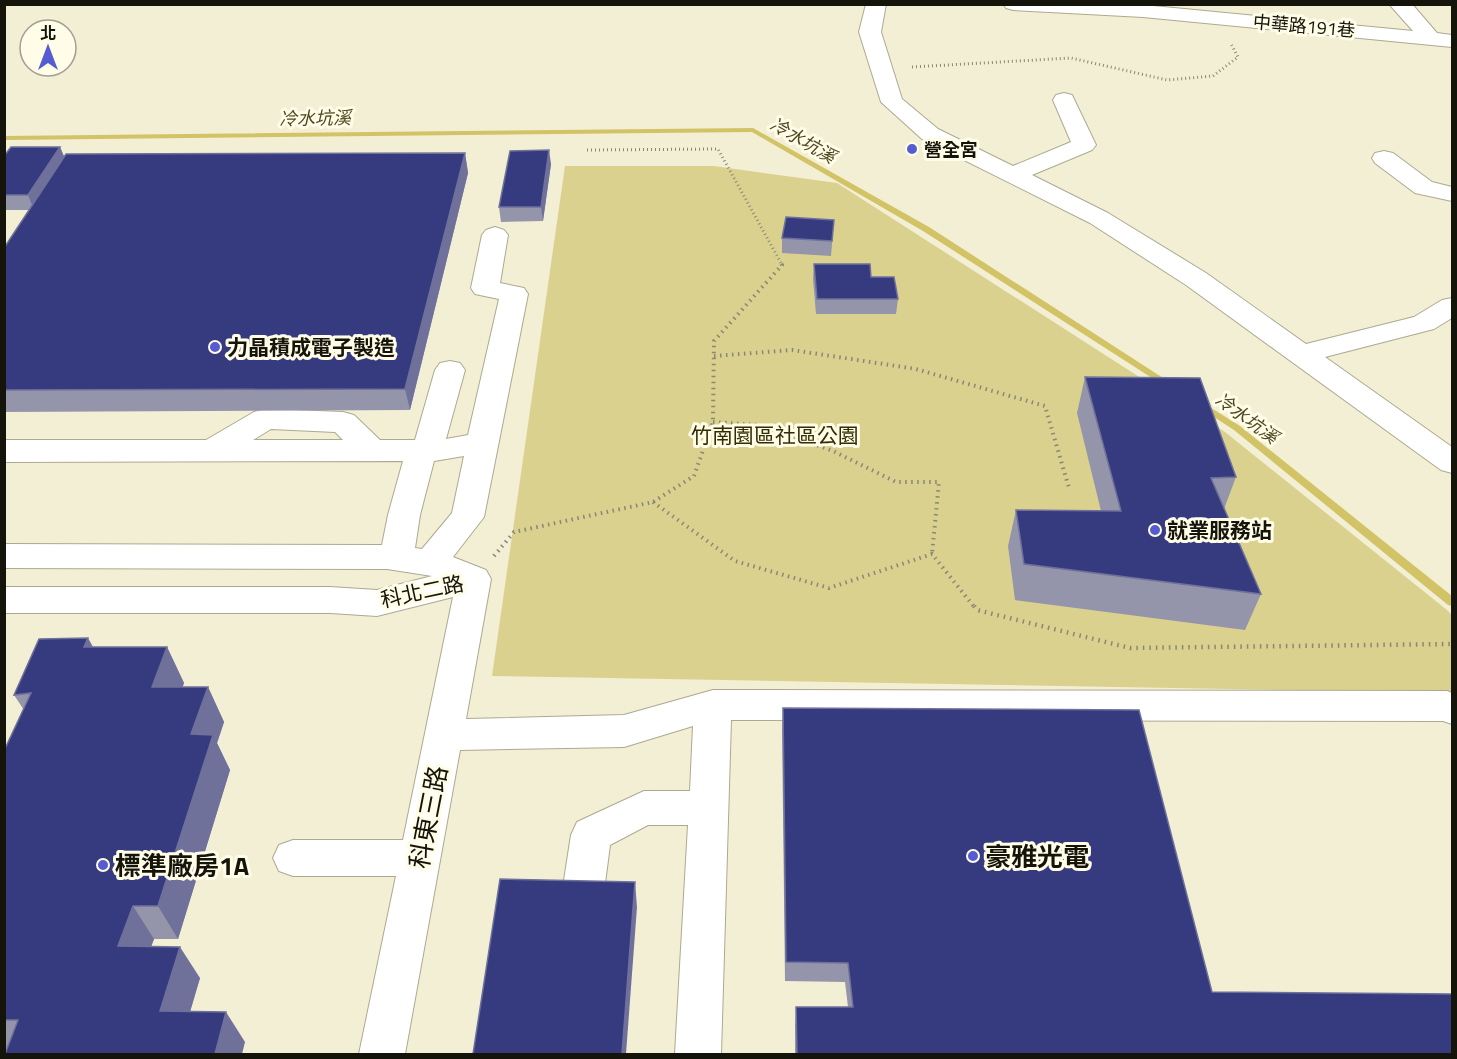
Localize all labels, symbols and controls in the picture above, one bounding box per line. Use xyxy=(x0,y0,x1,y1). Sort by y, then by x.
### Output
street label: 中華路191巷 xyxy=(1252,8,1356,44)
north arrow xyxy=(18,18,78,78)
text: 北 xyxy=(40,21,56,45)
water label: 冷水坑溪 xyxy=(279,104,354,132)
water label: 冷水坑溪 xyxy=(765,110,844,171)
place label: 營全宮 xyxy=(924,136,978,163)
marker: 營全宮 xyxy=(905,142,919,156)
place label: 力晶積成電子製造 xyxy=(227,331,395,363)
marker: 力晶積成電子製造 xyxy=(208,340,222,354)
water label: 冷水坑溪 xyxy=(1210,386,1286,452)
park label: 竹南園區社區公園 xyxy=(691,419,859,451)
place label: 就業服務站 xyxy=(1167,514,1272,546)
marker: 就業服務站 xyxy=(1148,523,1162,537)
street label: 科北二路 xyxy=(378,567,466,615)
street label: 科東三路 xyxy=(399,762,457,872)
place label: 豪雅光電 xyxy=(985,837,1089,876)
place label: 標準廠房1A xyxy=(115,846,250,885)
marker: 豪雅光電 xyxy=(966,849,980,863)
marker: 標準廠房1A xyxy=(96,858,110,872)

